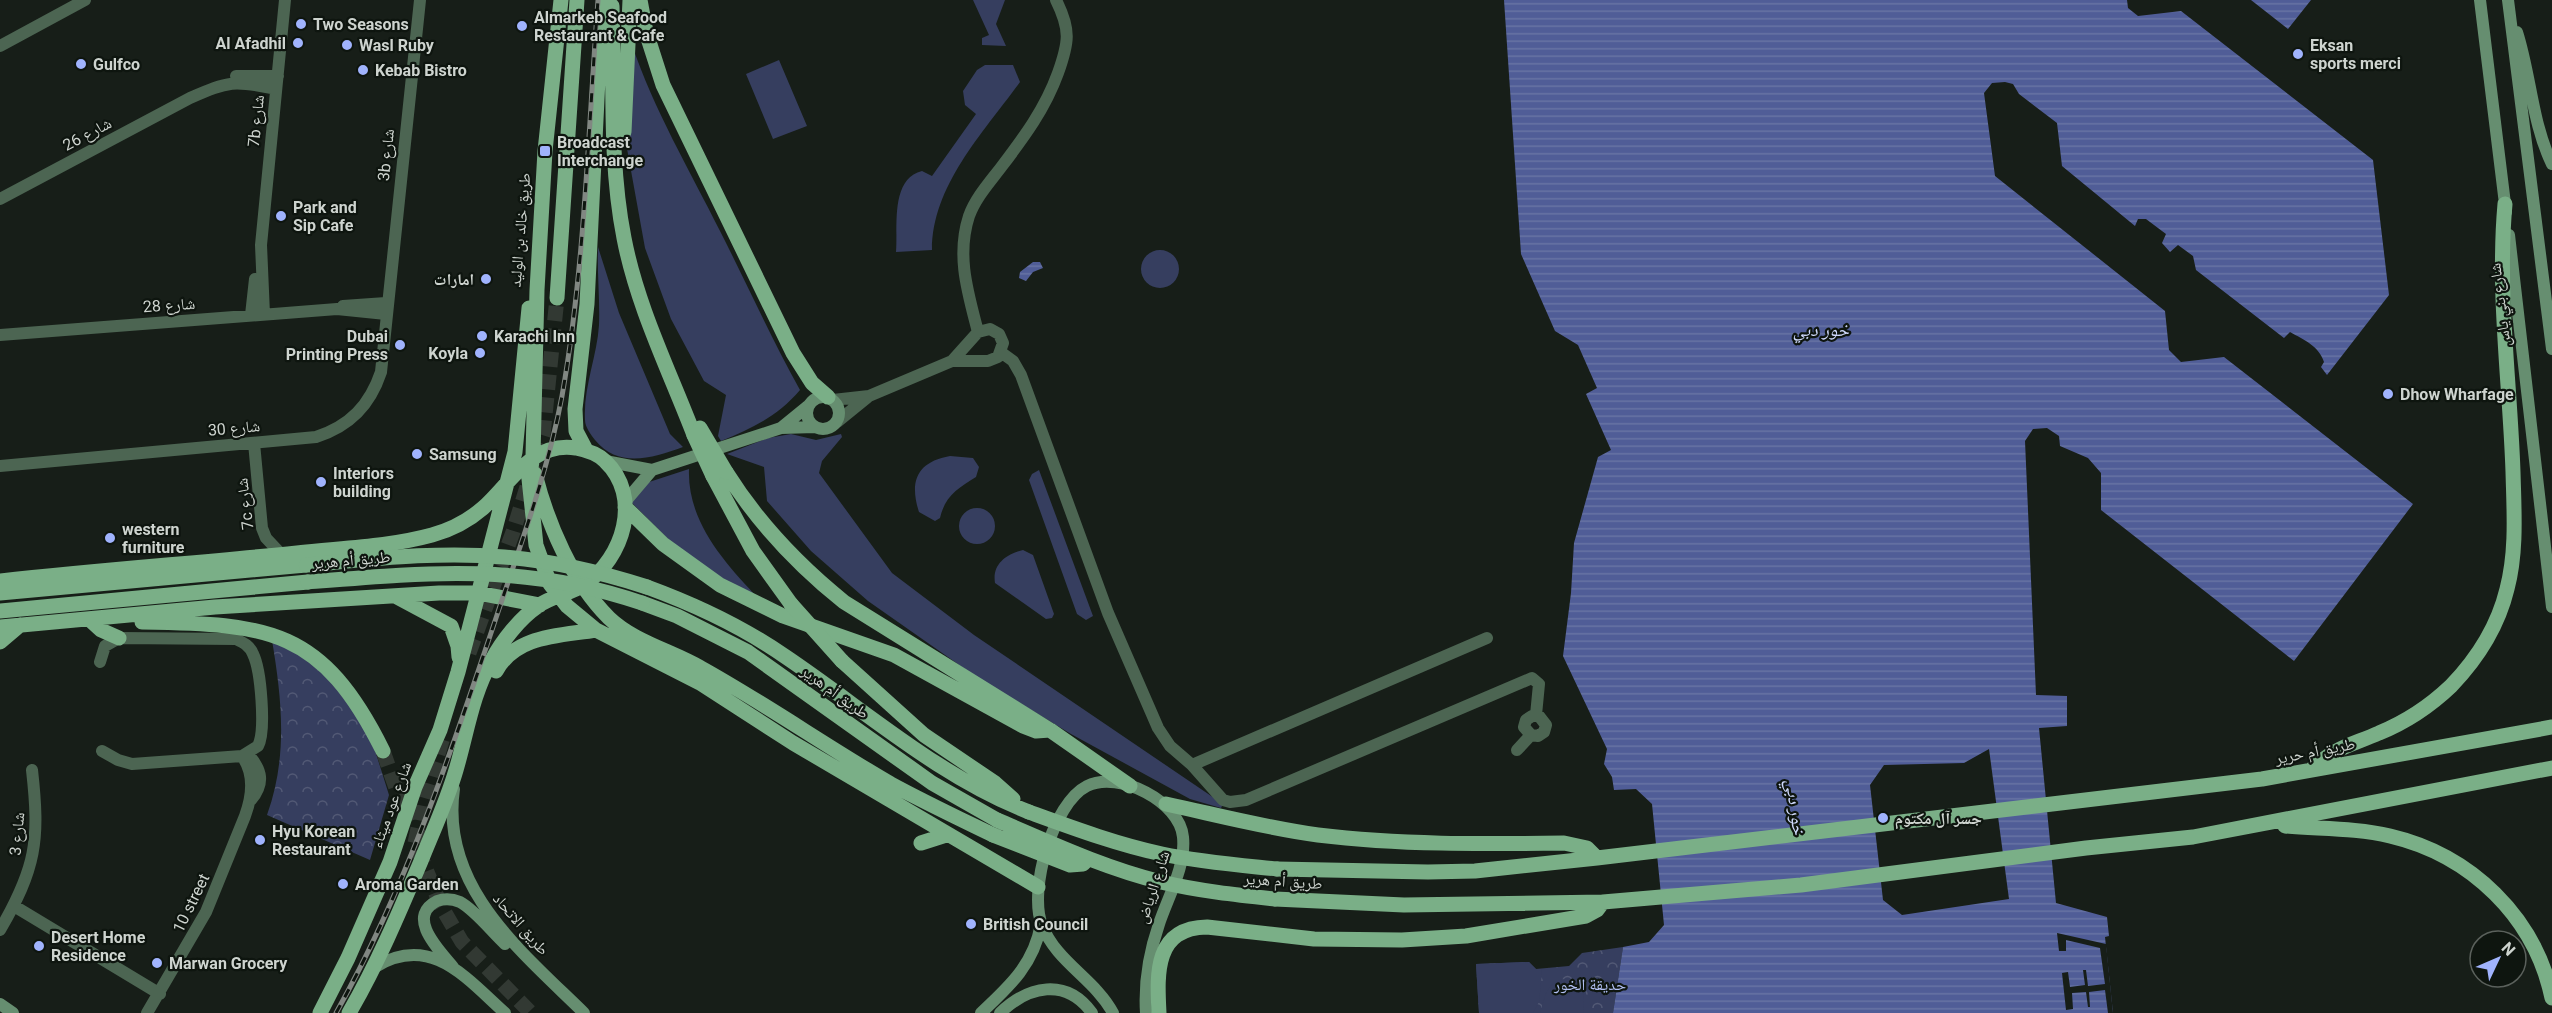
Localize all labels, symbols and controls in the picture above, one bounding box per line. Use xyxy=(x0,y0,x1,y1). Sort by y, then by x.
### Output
place label: Almarkeb Seafood Restaurant & Cafe xyxy=(534,8,667,45)
place label: Two Seasons xyxy=(313,15,409,34)
marker: Two Seasons xyxy=(294,17,308,31)
marker: Almarkeb Seafood Restaurant & Cafe xyxy=(515,19,529,33)
place label: Al Afadhil xyxy=(216,34,286,53)
marker: Al Afadhil xyxy=(291,36,305,50)
place label: Wasl Ruby xyxy=(359,36,435,55)
place label: Eksan sports merci xyxy=(2310,36,2401,73)
marker: Wasl Ruby xyxy=(340,38,354,52)
marker: Eksan sports merci xyxy=(2291,47,2305,61)
place label: Gulfco xyxy=(93,55,140,74)
marker: Gulfco xyxy=(74,57,88,71)
place label: Kebab Bistro xyxy=(375,61,467,80)
marker: Kebab Bistro xyxy=(356,63,370,77)
street label: 7b شارع xyxy=(244,94,269,148)
street label: شارع 26 xyxy=(59,113,115,156)
street label: 3b شارع xyxy=(374,128,399,182)
place label: Broadcast Interchange xyxy=(557,133,643,170)
marker: Broadcast Interchange xyxy=(538,144,552,158)
street label: طريق خالد بن الوليد xyxy=(506,172,535,288)
place label: Park and Sip Cafe xyxy=(293,198,357,235)
marker: Park and Sip Cafe xyxy=(274,209,288,223)
street label: شارع بني ياس xyxy=(2485,262,2518,348)
place label: امارات xyxy=(434,270,474,289)
marker: امارات xyxy=(479,272,493,286)
street label: شارع 28 xyxy=(142,294,196,317)
water label: خور دبي xyxy=(1793,319,1850,344)
place label: Dubai Printing Press xyxy=(286,327,388,364)
place label: Karachi Inn xyxy=(494,327,575,346)
marker: Karachi Inn xyxy=(475,329,489,343)
marker: Dubai Printing Press xyxy=(393,338,407,352)
place label: Koyla xyxy=(428,344,468,363)
marker: Koyla xyxy=(473,346,487,360)
place label: Dhow Wharfage xyxy=(2400,385,2514,404)
marker: Dhow Wharfage xyxy=(2381,387,2395,401)
street label: شارع 30 xyxy=(207,416,261,441)
place label: Samsung xyxy=(429,445,497,464)
marker: Samsung xyxy=(410,447,424,461)
place label: Interiors building xyxy=(333,464,394,501)
marker: Interiors building xyxy=(314,475,328,489)
street label: 7c شارع xyxy=(232,477,259,531)
place label: western furniture xyxy=(122,520,185,557)
marker: western furniture xyxy=(103,531,117,545)
street label: طريق أم هرير xyxy=(310,547,391,574)
street label: طريق أم هرير xyxy=(796,661,873,724)
street label: طريق أم حرير xyxy=(2272,734,2357,769)
street label: شارع عود ميثاء xyxy=(367,759,416,851)
water label: خور دبي xyxy=(1777,778,1810,837)
place label: جسر آل مكتوم xyxy=(1895,809,1982,830)
marker: جسر آل مكتوم xyxy=(1876,811,1890,825)
street label: شارع 3 xyxy=(6,812,29,857)
place label: Hyu Korean Restaurant xyxy=(272,822,355,859)
marker: Hyu Korean Restaurant xyxy=(253,833,267,847)
street label: شارع الرياض xyxy=(1132,848,1175,926)
street label: طريق أم هرير xyxy=(1242,869,1323,894)
street label: 10 street xyxy=(169,871,213,935)
place label: Aroma Garden xyxy=(355,875,459,894)
marker: Aroma Garden xyxy=(336,877,350,891)
street label: طريق الاتحاد xyxy=(488,889,553,959)
place label: British Council xyxy=(983,915,1088,934)
marker: British Council xyxy=(964,917,978,931)
place label: Desert Home Residence xyxy=(51,928,146,965)
north arrow xyxy=(2468,929,2528,989)
text: N xyxy=(2498,938,2519,960)
marker: Desert Home Residence xyxy=(32,939,46,953)
place label: Marwan Grocery xyxy=(169,954,288,973)
marker: Marwan Grocery xyxy=(150,956,164,970)
park label: حديقة الخور xyxy=(1553,975,1626,994)

